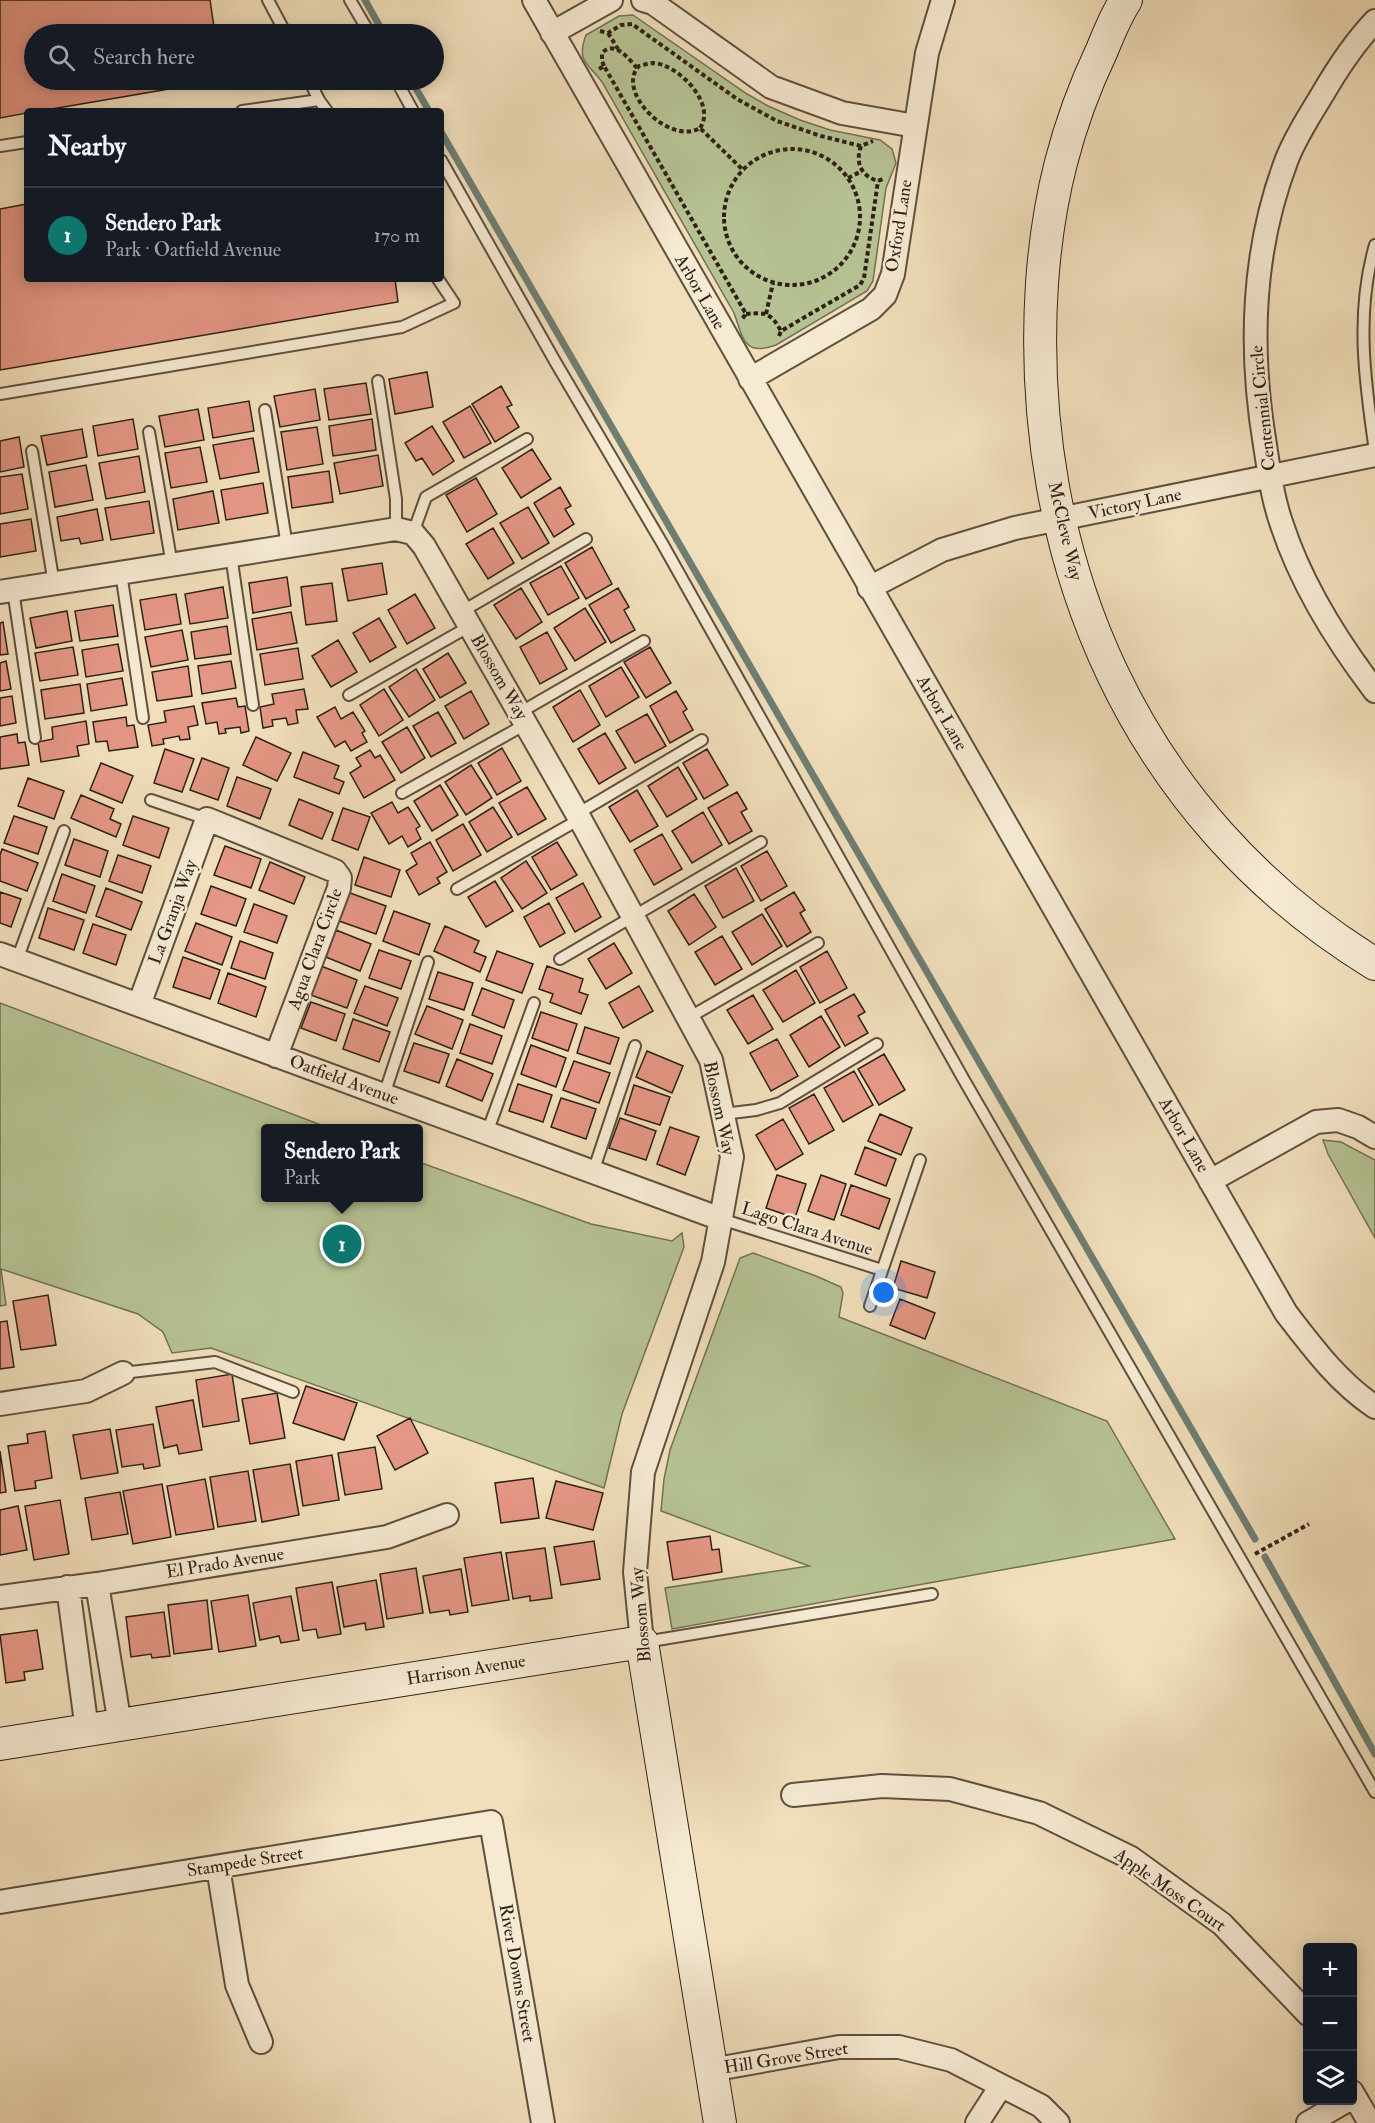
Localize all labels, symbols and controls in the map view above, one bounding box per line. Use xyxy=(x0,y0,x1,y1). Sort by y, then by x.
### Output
search box xyxy=(24,24,444,90)
icon: search xyxy=(45,41,78,74)
text: Search here xyxy=(93,43,195,71)
text: Nearby xyxy=(48,131,126,163)
street label: Oxford Lane xyxy=(880,178,918,274)
text: Sendero Park xyxy=(105,209,221,237)
text: 1 xyxy=(64,223,71,248)
text: 170 m xyxy=(374,223,420,248)
text: Park · Oatfield Avenue xyxy=(105,237,281,262)
street label: Arbor Lane xyxy=(669,249,731,334)
street label: Centennial Circle xyxy=(1245,344,1281,472)
street label: McCleve Way xyxy=(1043,480,1088,584)
street label: Victory Lane xyxy=(1086,483,1184,525)
street label: Blossom Way xyxy=(465,630,533,725)
street label: Arbor Lane xyxy=(911,670,973,755)
street label: La Granja Way xyxy=(143,855,203,968)
street label: Agua Clara Circle xyxy=(282,885,348,1014)
street label: Oatfield Avenue xyxy=(286,1050,402,1111)
street label: Blossom Way xyxy=(698,1059,740,1158)
street label: Arbor Lane xyxy=(1153,1092,1215,1177)
popup xyxy=(261,1124,423,1202)
text: Sendero Park xyxy=(284,1137,400,1165)
text: Park xyxy=(284,1165,320,1190)
street label: Lago Clara Avenue xyxy=(738,1197,876,1261)
pin: 1 xyxy=(322,1222,362,1266)
your location xyxy=(869,1278,898,1307)
street label: El Prado Avenue xyxy=(164,1542,286,1584)
street label: Blossom Way xyxy=(625,1565,657,1664)
street label: Harrison Avenue xyxy=(405,1649,528,1691)
street label: Stampede Street xyxy=(185,1841,305,1883)
street label: Apple Moss Court xyxy=(1109,1842,1230,1937)
street label: River Downs Street xyxy=(494,1902,541,2044)
map controls xyxy=(1303,1943,1357,2105)
button: + xyxy=(1303,1943,1357,1997)
button: − xyxy=(1303,1997,1357,2051)
street label: Hill Grove Street xyxy=(722,2037,850,2079)
button: layers xyxy=(1303,2051,1357,2105)

